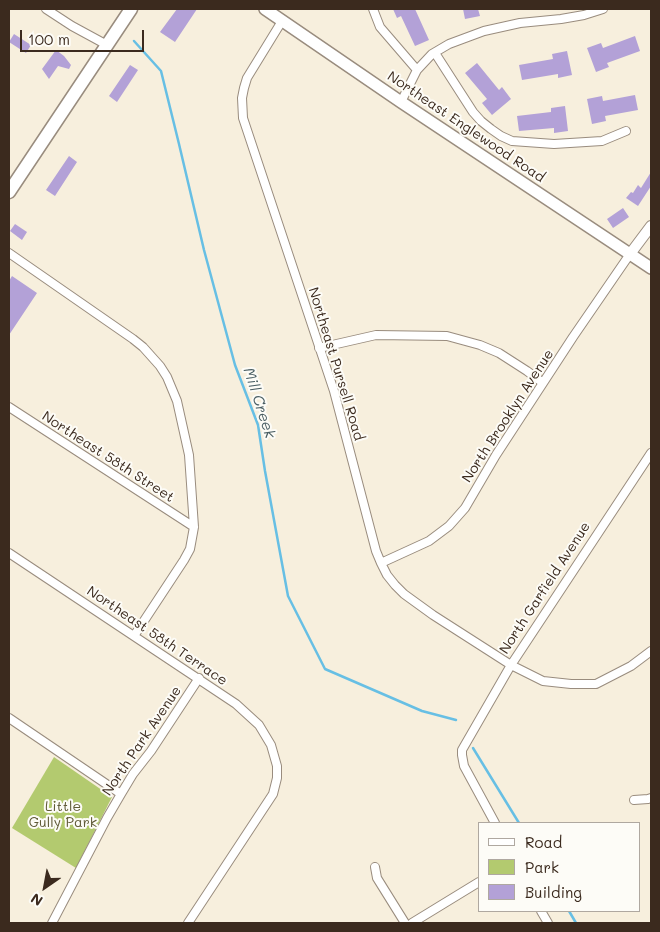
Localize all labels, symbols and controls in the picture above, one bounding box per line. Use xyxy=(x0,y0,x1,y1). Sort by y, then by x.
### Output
scale bar xyxy=(22,20,146,52)
text: 100 m xyxy=(28,29,70,49)
street label: Northeast Englewood Road xyxy=(384,68,548,186)
street label: Northeast Pursell Road xyxy=(305,285,367,443)
street label: North Brooklyn Avenue xyxy=(459,346,557,486)
water label: Mill Creek xyxy=(239,365,279,441)
street label: Northeast 58th Street xyxy=(39,408,177,506)
street label: North Garfield Avenue xyxy=(496,519,594,657)
street label: Northeast 58th Terrace xyxy=(84,583,230,689)
street label: North Park Avenue xyxy=(99,683,185,799)
park label: Little Gully Park xyxy=(29,799,97,832)
legend xyxy=(478,822,640,912)
text: Road xyxy=(525,832,562,852)
text: Park xyxy=(525,857,559,877)
north arrow xyxy=(20,862,70,912)
text: Building xyxy=(525,882,582,902)
text: N xyxy=(27,889,46,911)

